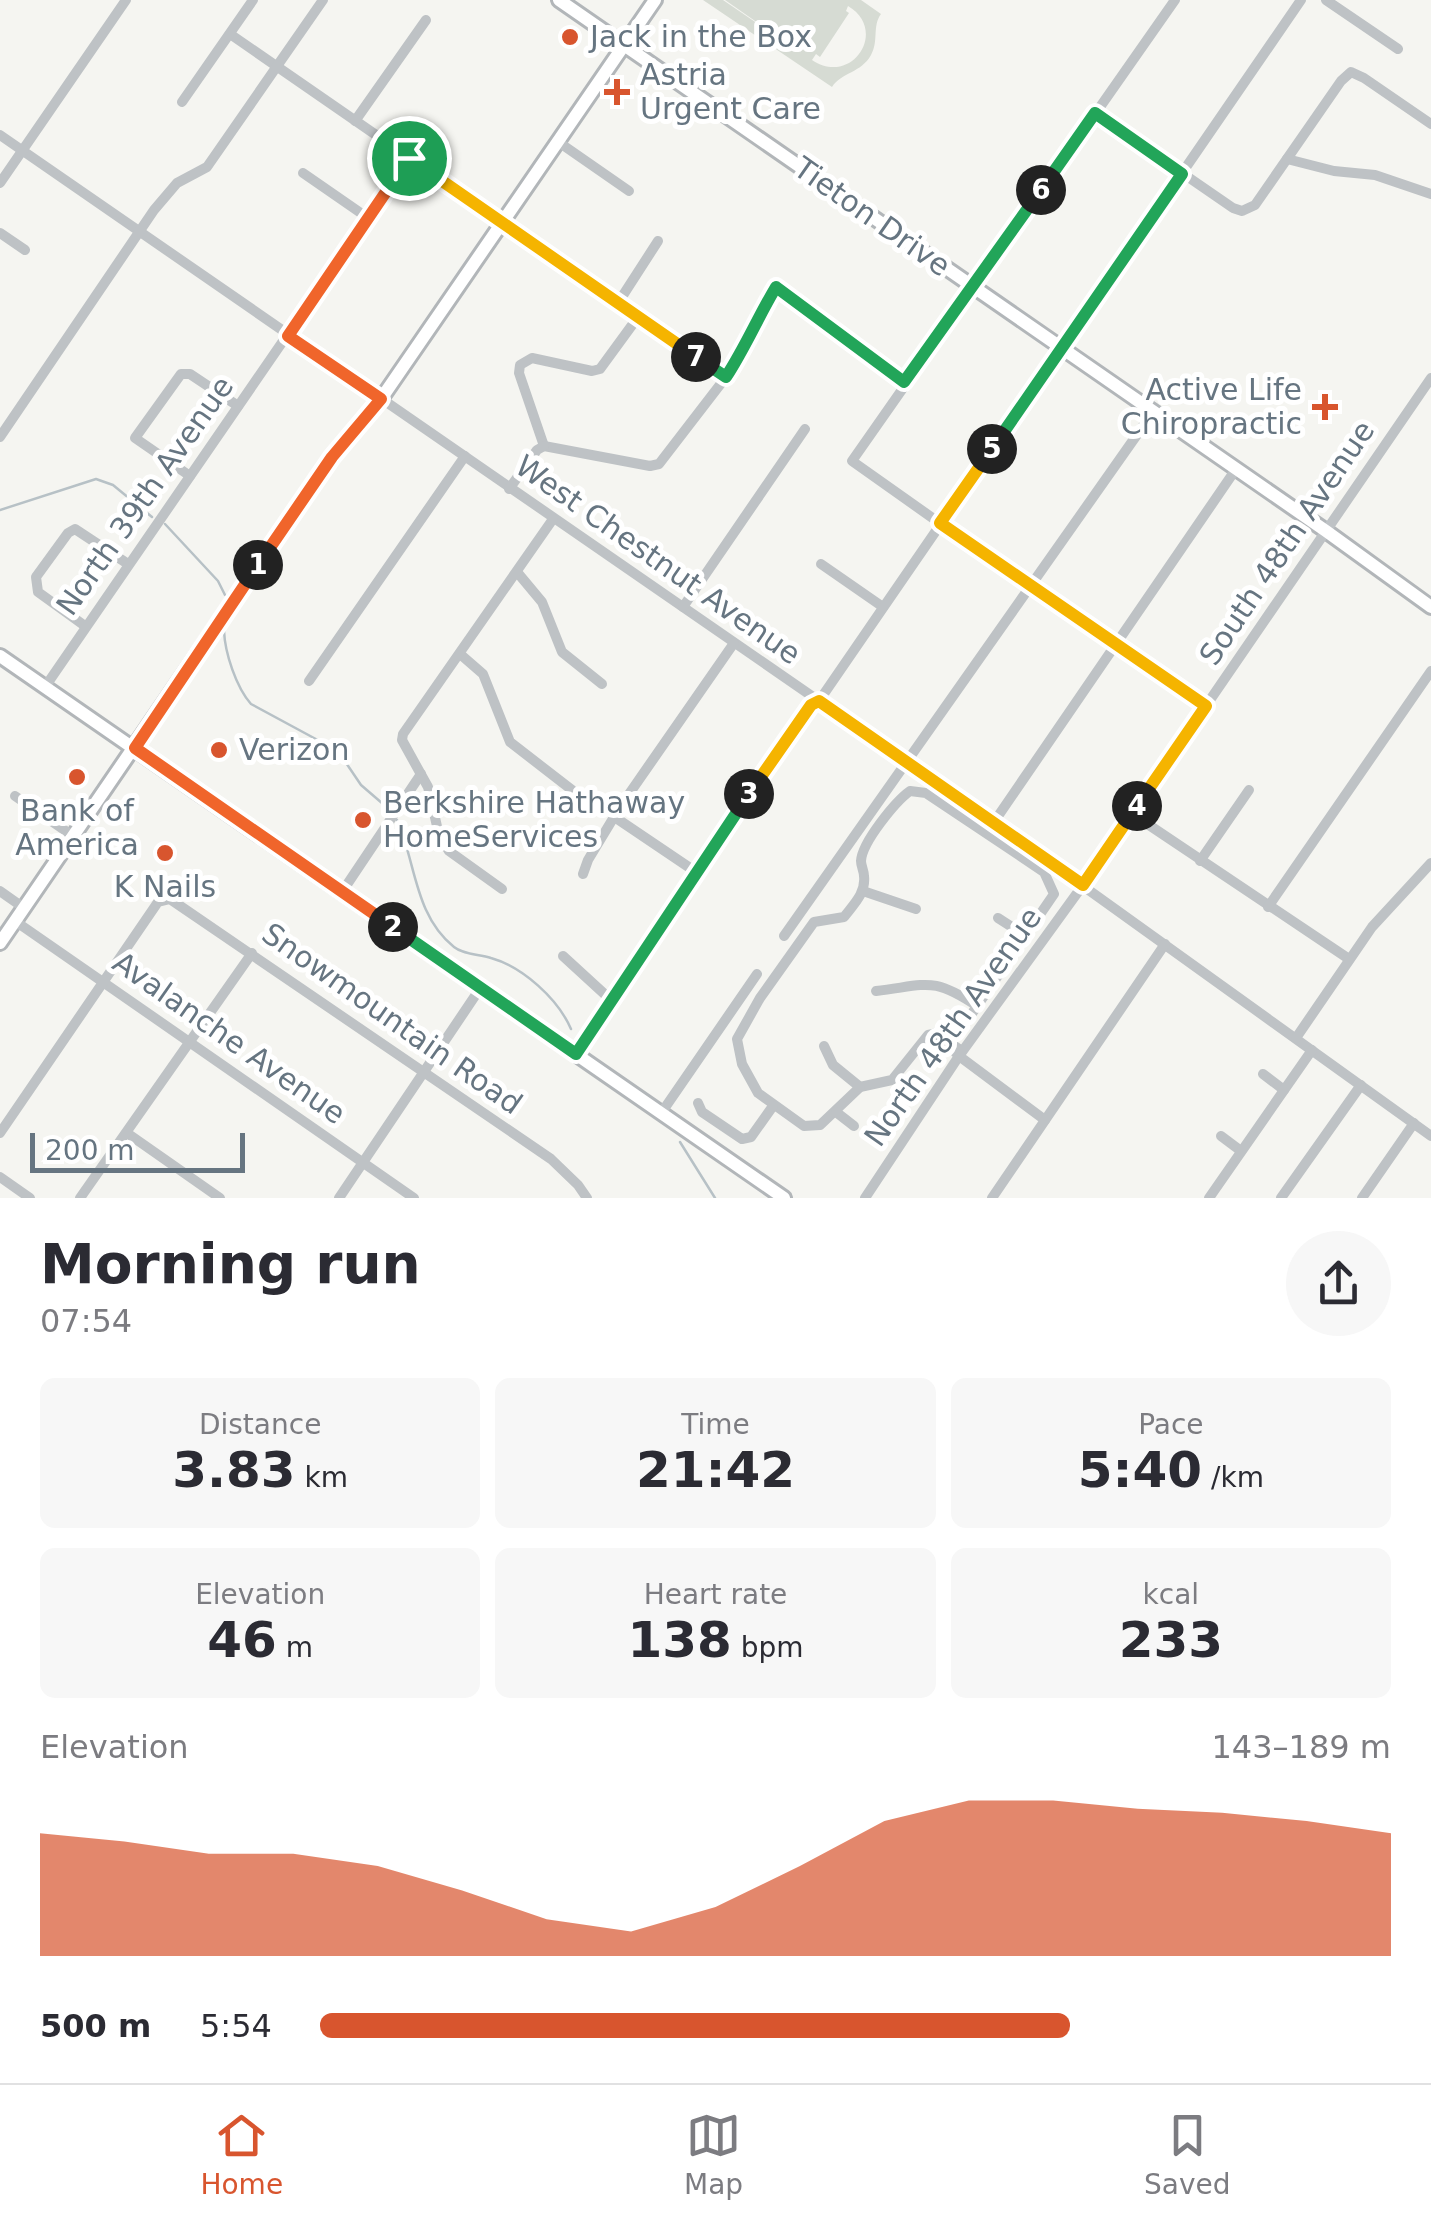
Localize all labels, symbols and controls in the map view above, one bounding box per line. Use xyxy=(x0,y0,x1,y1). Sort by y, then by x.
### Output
place label: Jack in the Box xyxy=(588,19,812,54)
marker: Jack in the Box xyxy=(559,26,581,48)
place label: Astria Urgent Care xyxy=(640,57,821,126)
marker: Astria Urgent Care xyxy=(604,79,630,105)
pin xyxy=(367,116,452,201)
icon: arrive xyxy=(382,131,437,186)
street label: Tieton Drive xyxy=(787,149,957,283)
pin: 6 xyxy=(1016,165,1066,215)
text: 6 xyxy=(1031,173,1051,206)
pin: 7 xyxy=(671,332,721,382)
text: 7 xyxy=(686,340,706,373)
street label: North 39th Avenue xyxy=(49,370,240,622)
place label: Active Life Chiropractic xyxy=(1121,372,1302,441)
marker: Active Life Chiropractic xyxy=(1312,394,1338,420)
street label: South 48th Avenue xyxy=(1192,414,1381,671)
pin: 5 xyxy=(967,424,1017,474)
text: 5 xyxy=(982,432,1002,465)
street label: West Chestnut Avenue xyxy=(509,448,808,671)
pin: 1 xyxy=(233,540,283,590)
text: 1 xyxy=(248,548,268,581)
place label: Verizon xyxy=(239,732,349,767)
marker: Verizon xyxy=(208,739,230,761)
marker: Bank of America xyxy=(66,766,88,788)
pin: 3 xyxy=(724,769,774,819)
text: 3 xyxy=(739,777,759,810)
pin: 4 xyxy=(1112,781,1162,831)
place label: Berkshire Hathaway HomeServices xyxy=(383,785,685,854)
text: 4 xyxy=(1127,789,1147,822)
place label: Bank of America xyxy=(15,793,139,862)
marker: Berkshire Hathaway HomeServices xyxy=(352,809,374,831)
marker: K Nails xyxy=(154,842,176,864)
place label: K Nails xyxy=(114,869,216,904)
street label: North 48th Avenue xyxy=(857,901,1048,1153)
pin: 2 xyxy=(368,902,418,952)
text: 2 xyxy=(383,910,403,943)
street label: Snowmountain Road xyxy=(256,916,529,1122)
street label: Avalanche Avenue xyxy=(106,944,352,1131)
scale bar xyxy=(30,1128,245,1172)
text: 200 m xyxy=(45,1134,135,1167)
button: share xyxy=(1286,1231,1391,1336)
text: Morning run xyxy=(40,1232,421,1296)
text: 07:54 xyxy=(40,1302,132,1340)
text: Distance xyxy=(199,1408,321,1441)
text: Time xyxy=(681,1408,750,1441)
text: Pace xyxy=(1138,1408,1204,1441)
text: 3.83 xyxy=(172,1441,296,1499)
text: 21:42 xyxy=(636,1441,795,1499)
text: 5:40 xyxy=(1078,1441,1202,1499)
text: km xyxy=(296,1461,348,1494)
text: /km xyxy=(1202,1461,1264,1494)
text: Elevation xyxy=(195,1578,325,1611)
text: Heart rate xyxy=(644,1578,787,1611)
text: kcal xyxy=(1143,1578,1199,1611)
text: 46 xyxy=(207,1611,277,1669)
text: 138 xyxy=(627,1611,732,1669)
text: 233 xyxy=(1119,1611,1223,1669)
text: m xyxy=(277,1631,313,1664)
text: bpm xyxy=(732,1631,804,1664)
text: Elevation xyxy=(40,1728,189,1766)
text: 143–189 m xyxy=(1212,1728,1391,1766)
text: 500 m xyxy=(40,2007,151,2045)
text: 5:54 xyxy=(200,2007,272,2045)
tab: Home xyxy=(200,2108,283,2201)
tab: Map xyxy=(684,2108,743,2201)
tab: Saved xyxy=(1144,2108,1231,2201)

